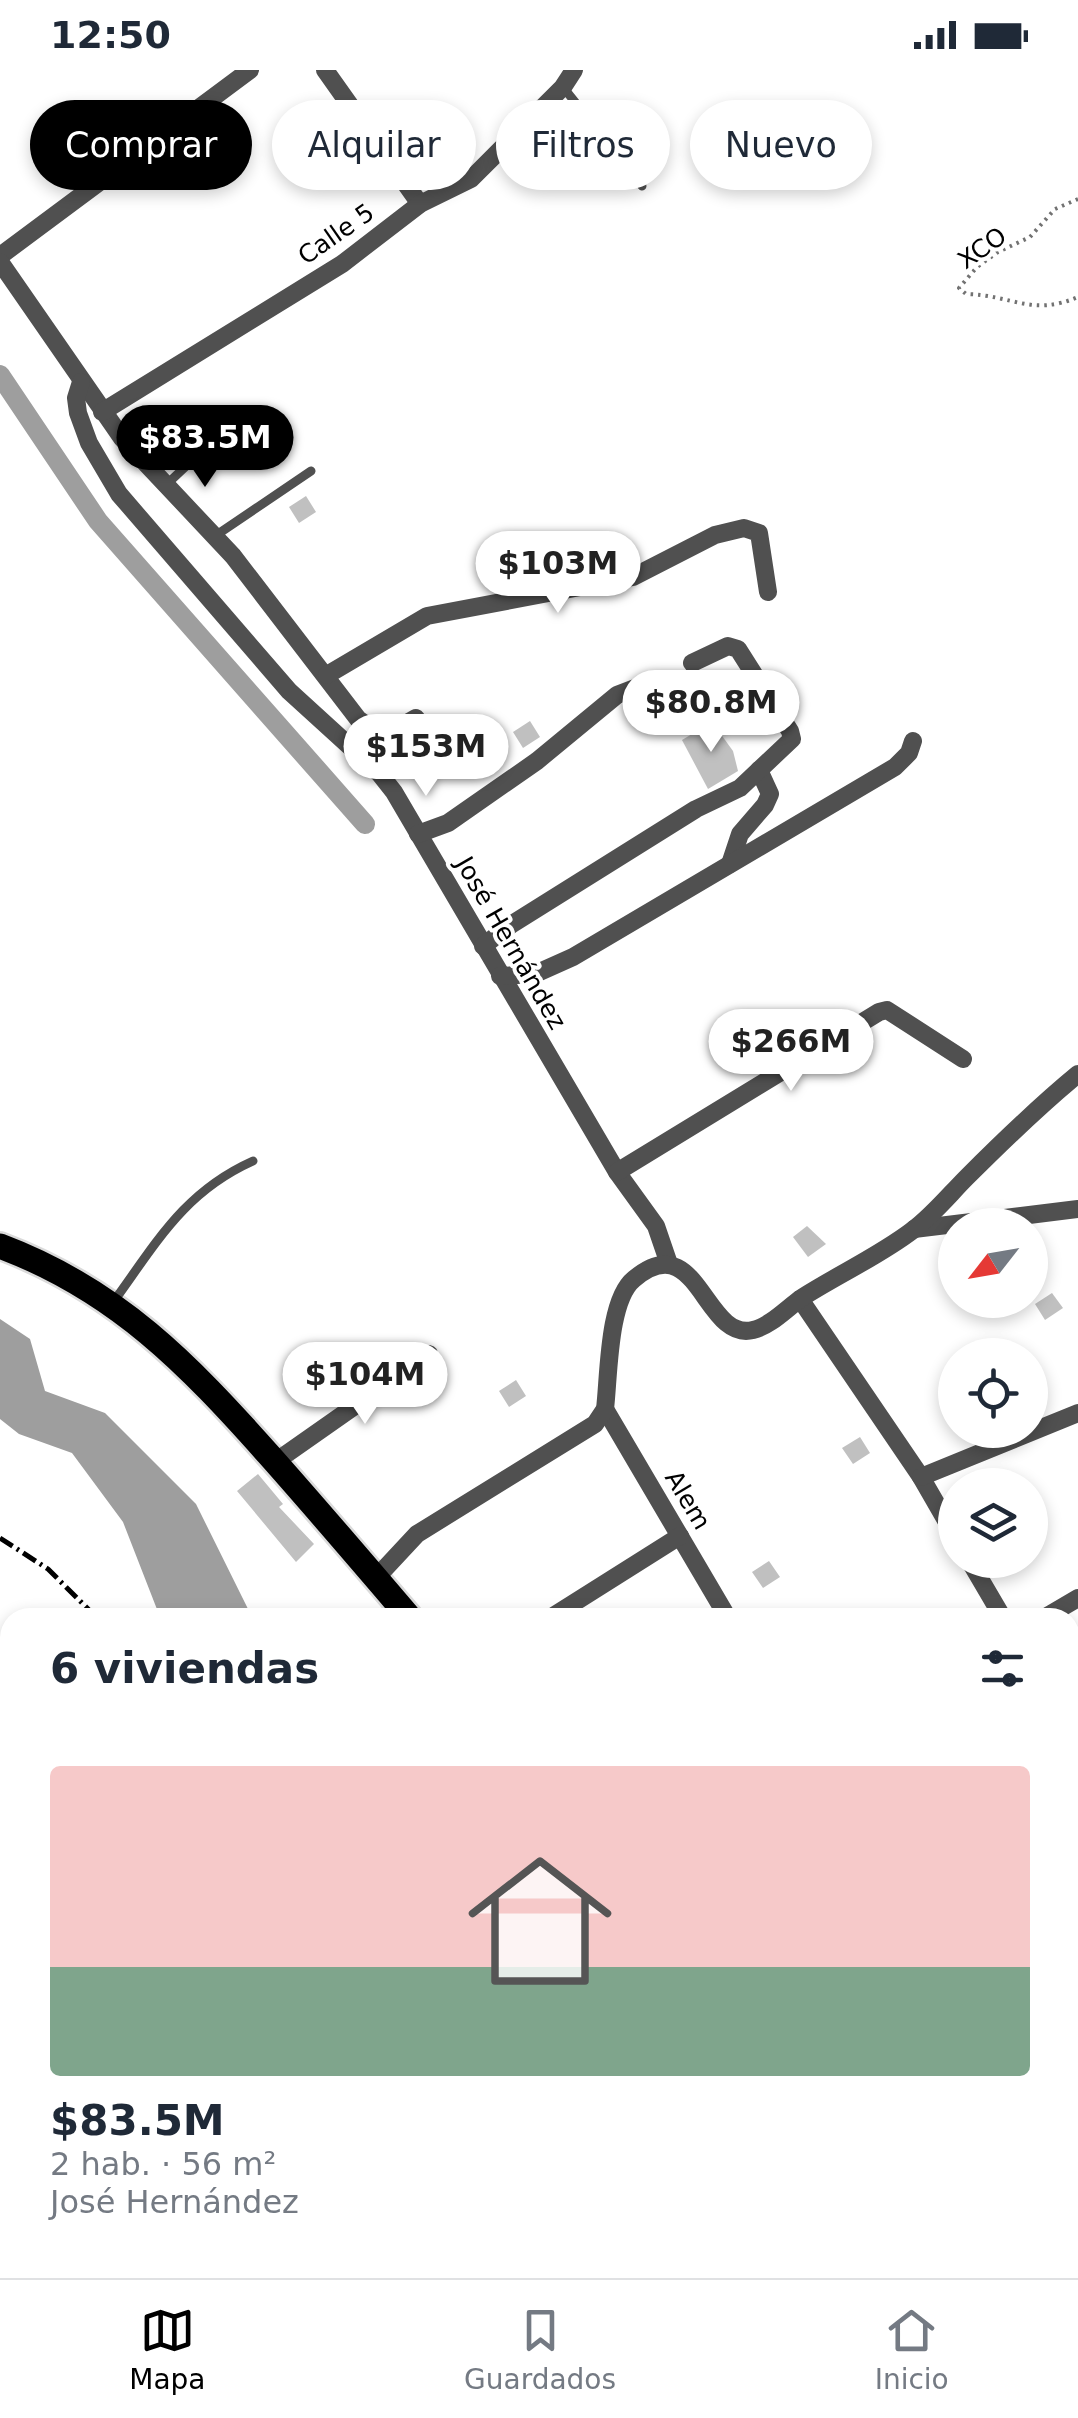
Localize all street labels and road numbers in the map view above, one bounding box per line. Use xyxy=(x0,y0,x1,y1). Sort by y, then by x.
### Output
street label: Calle 5 xyxy=(292,197,380,271)
street label: XCO xyxy=(952,221,1012,275)
street label: José Hernández xyxy=(449,850,572,1034)
street label: Alem xyxy=(659,1465,717,1535)

